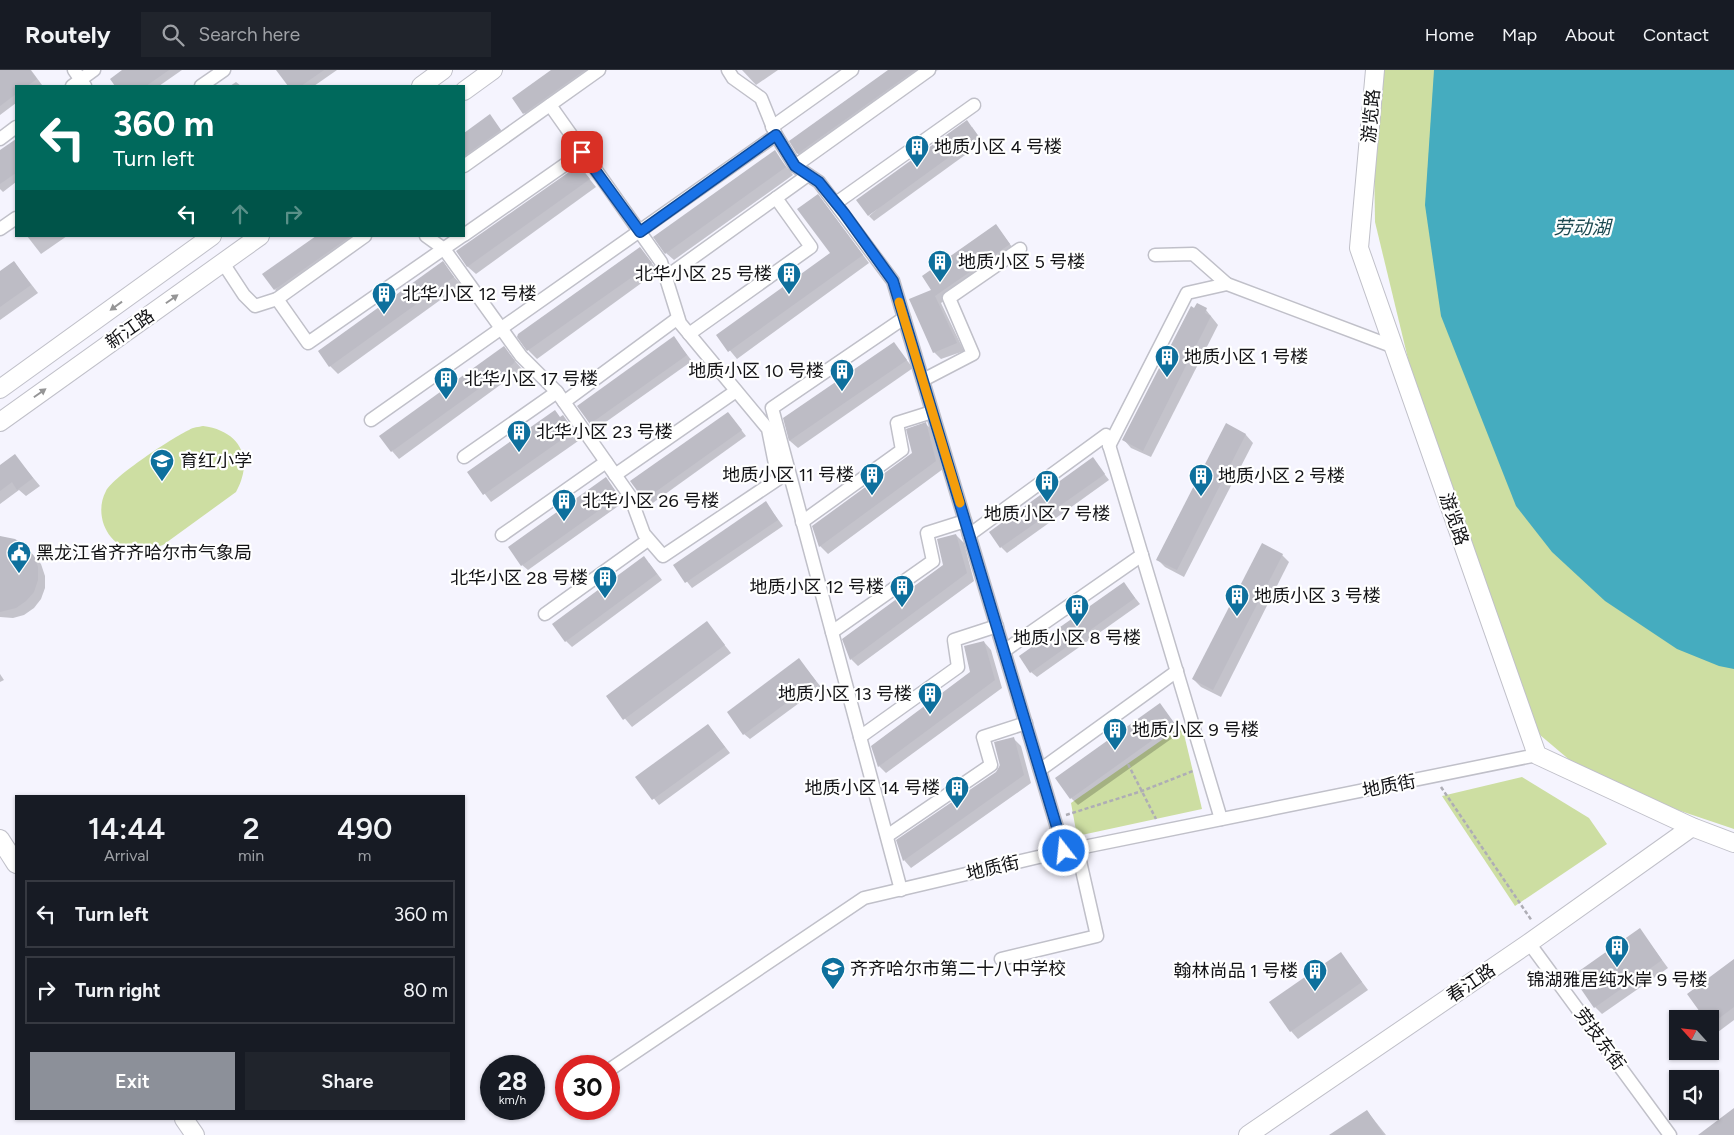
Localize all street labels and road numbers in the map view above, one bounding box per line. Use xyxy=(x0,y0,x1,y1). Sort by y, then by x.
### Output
street label: 游览路 xyxy=(1358,88,1384,144)
street label: 新江路 xyxy=(102,305,158,353)
street label: 游览路 xyxy=(1435,490,1473,548)
street label: 地质街 xyxy=(1360,770,1418,802)
street label: 地质街 xyxy=(964,851,1022,885)
street label: 春江路 xyxy=(1442,959,1500,1007)
street label: 劳技东街 xyxy=(1570,1003,1630,1075)

